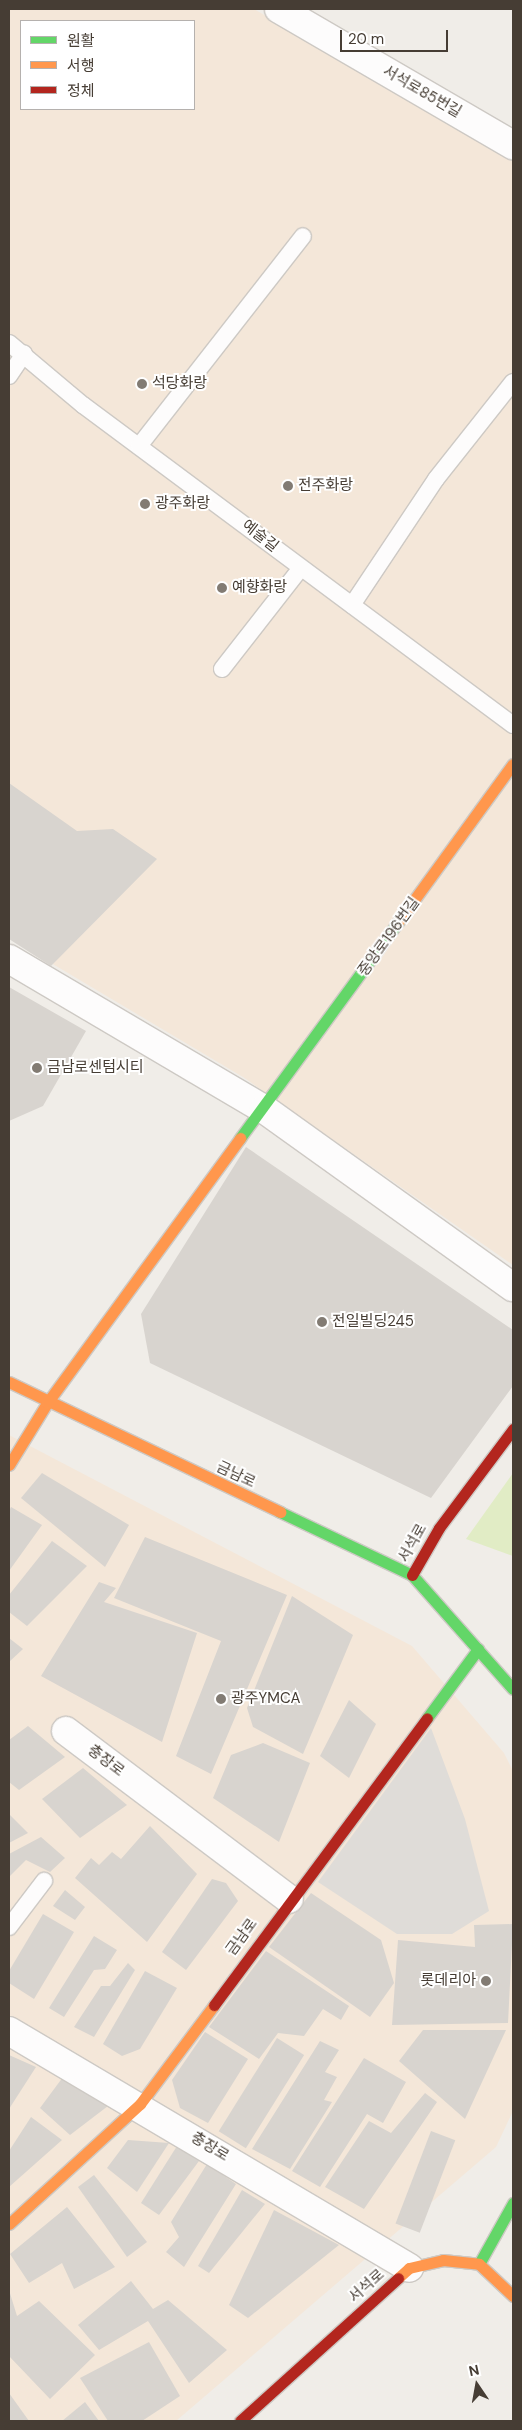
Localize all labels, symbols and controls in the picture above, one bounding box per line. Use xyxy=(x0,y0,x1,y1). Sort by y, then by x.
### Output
legend xyxy=(20,20,195,110)
scale bar xyxy=(342,20,450,52)
text: 20 m xyxy=(348,29,384,49)
text: 원활 xyxy=(67,31,95,51)
text: 서행 xyxy=(67,56,95,76)
street label: 서석로85번길 xyxy=(380,62,464,122)
text: 정체 xyxy=(67,81,95,101)
place label: 석당화랑 xyxy=(152,375,207,393)
marker: 석당화랑 xyxy=(136,378,148,390)
place label: 전주화랑 xyxy=(298,477,353,495)
marker: 전주화랑 xyxy=(282,480,294,492)
place label: 광주화랑 xyxy=(155,495,210,513)
marker: 광주화랑 xyxy=(139,498,151,510)
street label: 예술길 xyxy=(238,516,282,556)
place label: 예향화랑 xyxy=(232,579,287,597)
marker: 예향화랑 xyxy=(216,582,228,594)
street label: 중앙로196번길 xyxy=(355,894,423,980)
place label: 금남로센텀시티 xyxy=(47,1059,144,1077)
marker: 금남로센텀시티 xyxy=(31,1062,43,1074)
place label: 전일빌딩245 xyxy=(332,1313,414,1331)
marker: 전일빌딩245 xyxy=(316,1316,328,1328)
street label: 금남로 xyxy=(213,1458,259,1492)
street label: 서석로 xyxy=(395,1521,431,1565)
place label: 광주YMCA xyxy=(231,1690,300,1708)
marker: 광주YMCA xyxy=(215,1693,227,1705)
street label: 충장로 xyxy=(84,1741,128,1781)
street label: 금남로 xyxy=(223,1915,261,1959)
place label: 롯데리아 xyxy=(421,1972,476,1990)
marker: 롯데리아 xyxy=(480,1975,492,1987)
street label: 충장로 xyxy=(188,2129,232,2165)
street label: 서석로 xyxy=(346,2265,388,2307)
north arrow xyxy=(452,2360,502,2410)
text: N xyxy=(467,2360,481,2380)

